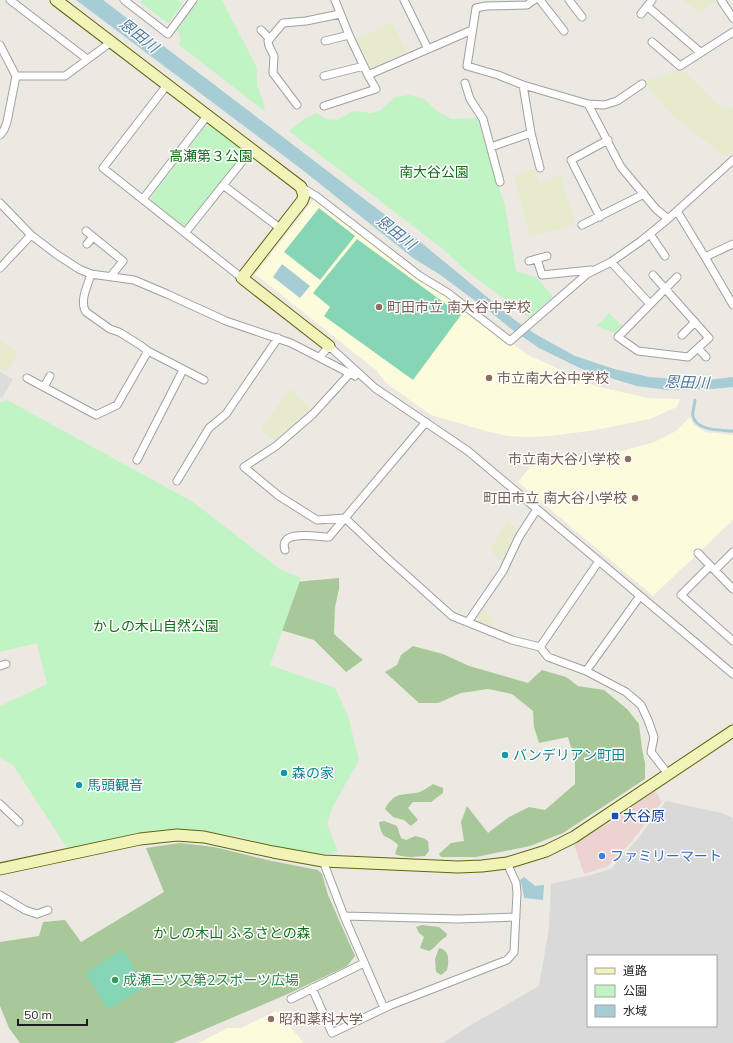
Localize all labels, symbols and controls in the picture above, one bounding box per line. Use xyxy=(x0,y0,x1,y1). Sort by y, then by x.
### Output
water label: 恩田川 xyxy=(115,14,164,58)
park label: 高瀬第３公園 xyxy=(169,147,253,165)
park label: 南大谷公園 xyxy=(399,163,469,181)
water label: 恩田川 xyxy=(372,211,421,255)
place label: 町田市立 南大谷中学校 xyxy=(387,298,531,316)
marker: 町田市立 南大谷中学校 xyxy=(374,302,384,312)
place label: 市立南大谷中学校 xyxy=(497,369,609,387)
water label: 恩田川 xyxy=(664,372,712,392)
marker: 市立南大谷中学校 xyxy=(484,373,494,383)
place label: 市立南大谷小学校 xyxy=(508,450,620,468)
marker: 市立南大谷小学校 xyxy=(623,454,633,464)
place label: 町田市立 南大谷小学校 xyxy=(483,489,627,507)
marker: 町田市立 南大谷小学校 xyxy=(630,493,640,503)
park label: かしの木山自然公園 xyxy=(93,617,219,635)
place label: バンデリアン町田 xyxy=(513,746,625,764)
marker: バンデリアン町田 xyxy=(500,750,510,760)
place label: 森の家 xyxy=(292,764,334,782)
marker: 森の家 xyxy=(279,768,289,778)
place label: 馬頭観音 xyxy=(87,776,143,794)
marker: 馬頭観音 xyxy=(74,780,84,790)
place label: 大谷原 xyxy=(623,807,665,825)
marker: 大谷原 xyxy=(610,811,620,821)
place label: ファミリーマート xyxy=(610,847,722,865)
marker: ファミリーマート xyxy=(597,851,607,861)
park label: かしの木山 ふるさとの森 xyxy=(153,924,311,942)
legend xyxy=(587,955,717,1027)
text: 道路 xyxy=(623,963,647,978)
place label: 成瀬三ツ又第2スポーツ広場 xyxy=(123,971,299,989)
marker: 成瀬三ツ又第2スポーツ広場 xyxy=(110,975,120,985)
text: 公園 xyxy=(623,983,647,998)
scale bar xyxy=(18,1001,87,1027)
text: 水域 xyxy=(623,1003,647,1018)
text: 50 m xyxy=(24,1007,52,1022)
place label: 昭和薬科大学 xyxy=(279,1010,363,1028)
marker: 昭和薬科大学 xyxy=(266,1014,276,1024)

